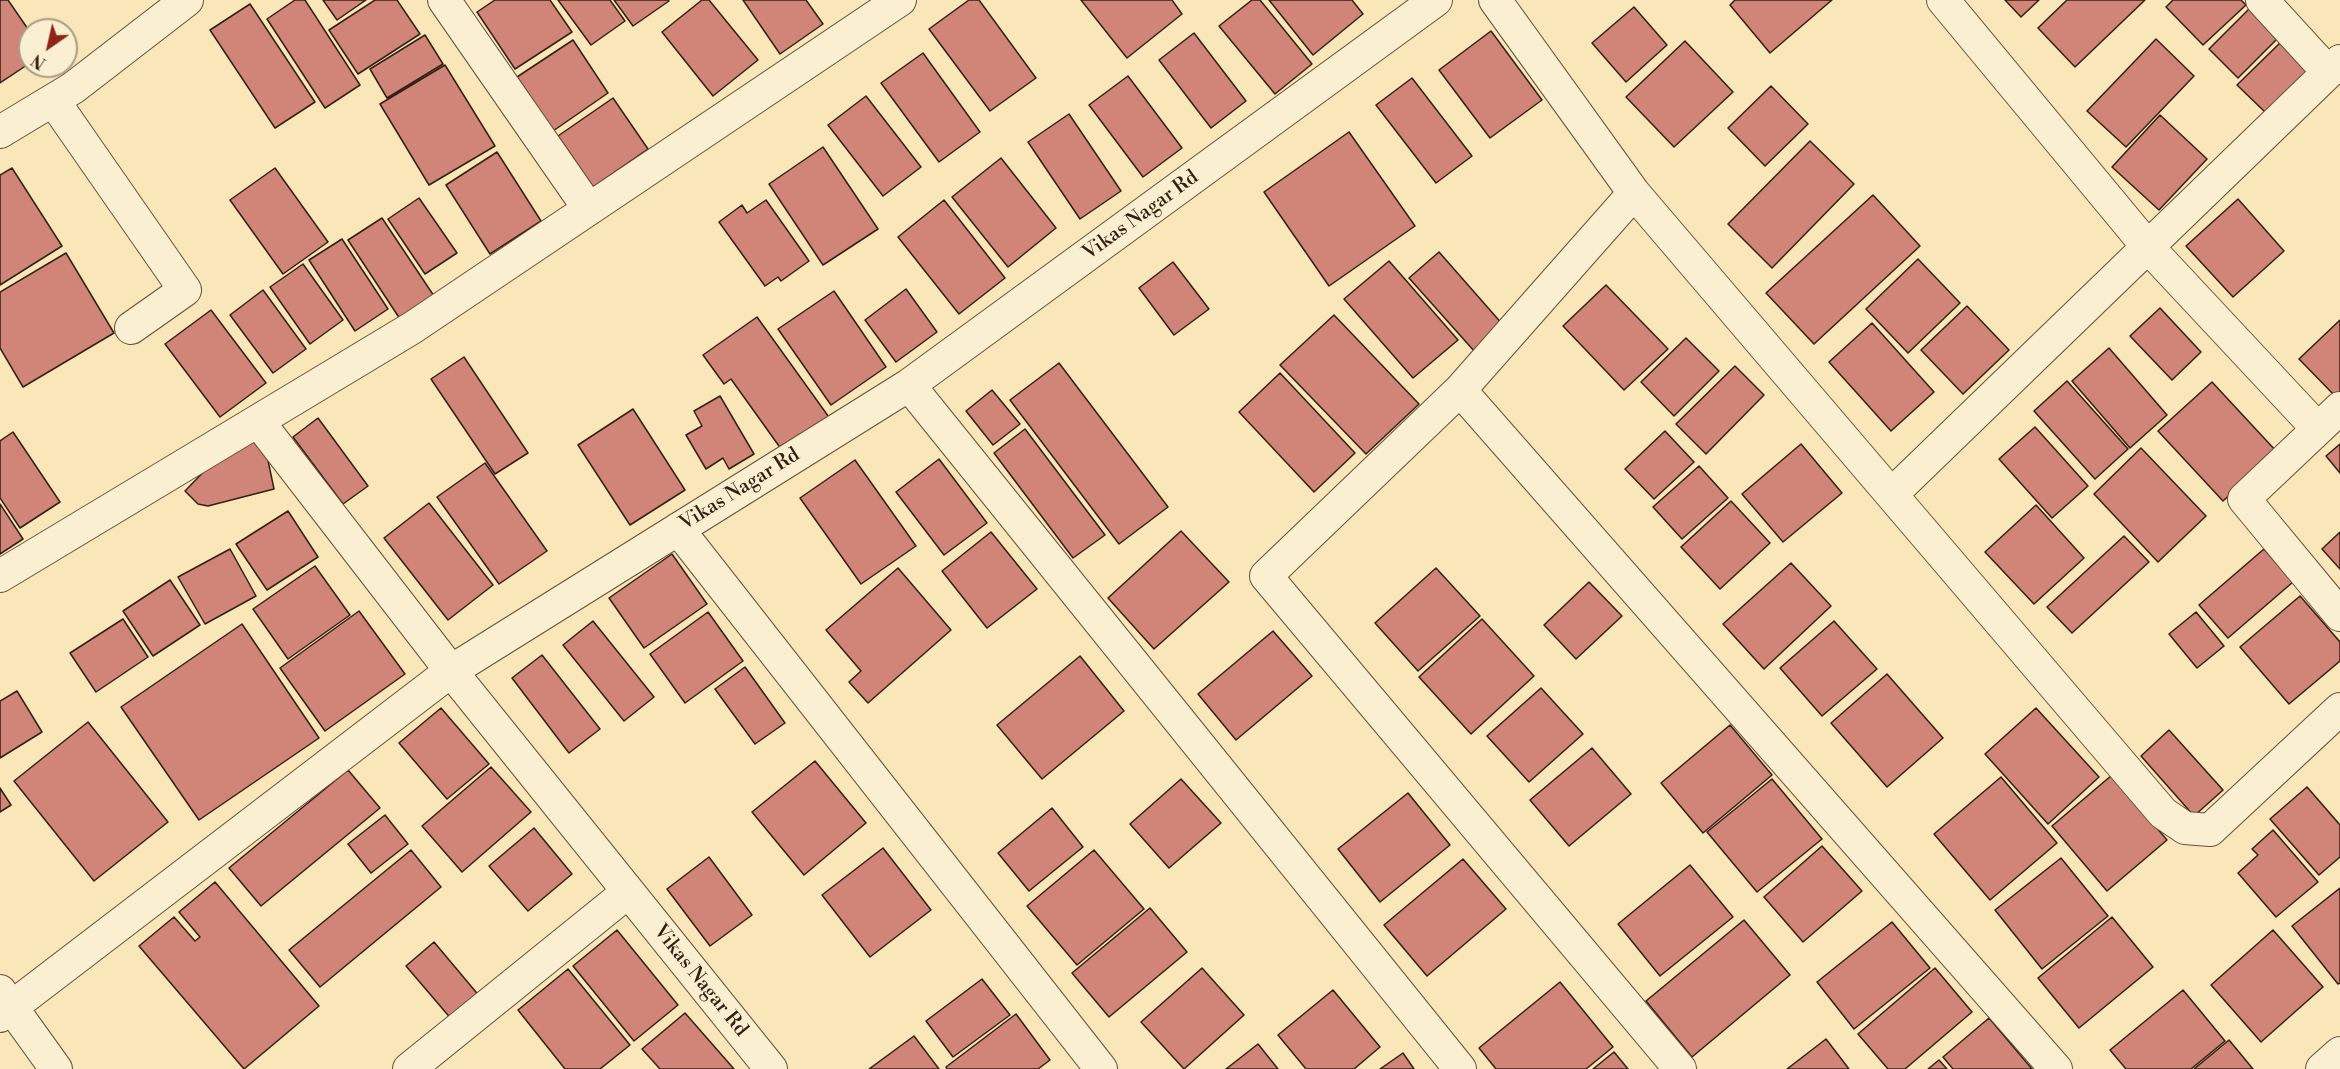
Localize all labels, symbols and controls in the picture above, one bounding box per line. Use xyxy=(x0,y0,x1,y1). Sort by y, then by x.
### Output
north arrow xyxy=(18,18,78,78)
text: N xyxy=(28,49,50,73)
street label: Vikas Nagar Rd xyxy=(1079,166,1203,266)
street label: Vikas Nagar Rd xyxy=(676,444,804,536)
street label: Vikas Nagar Rd xyxy=(648,920,752,1042)

